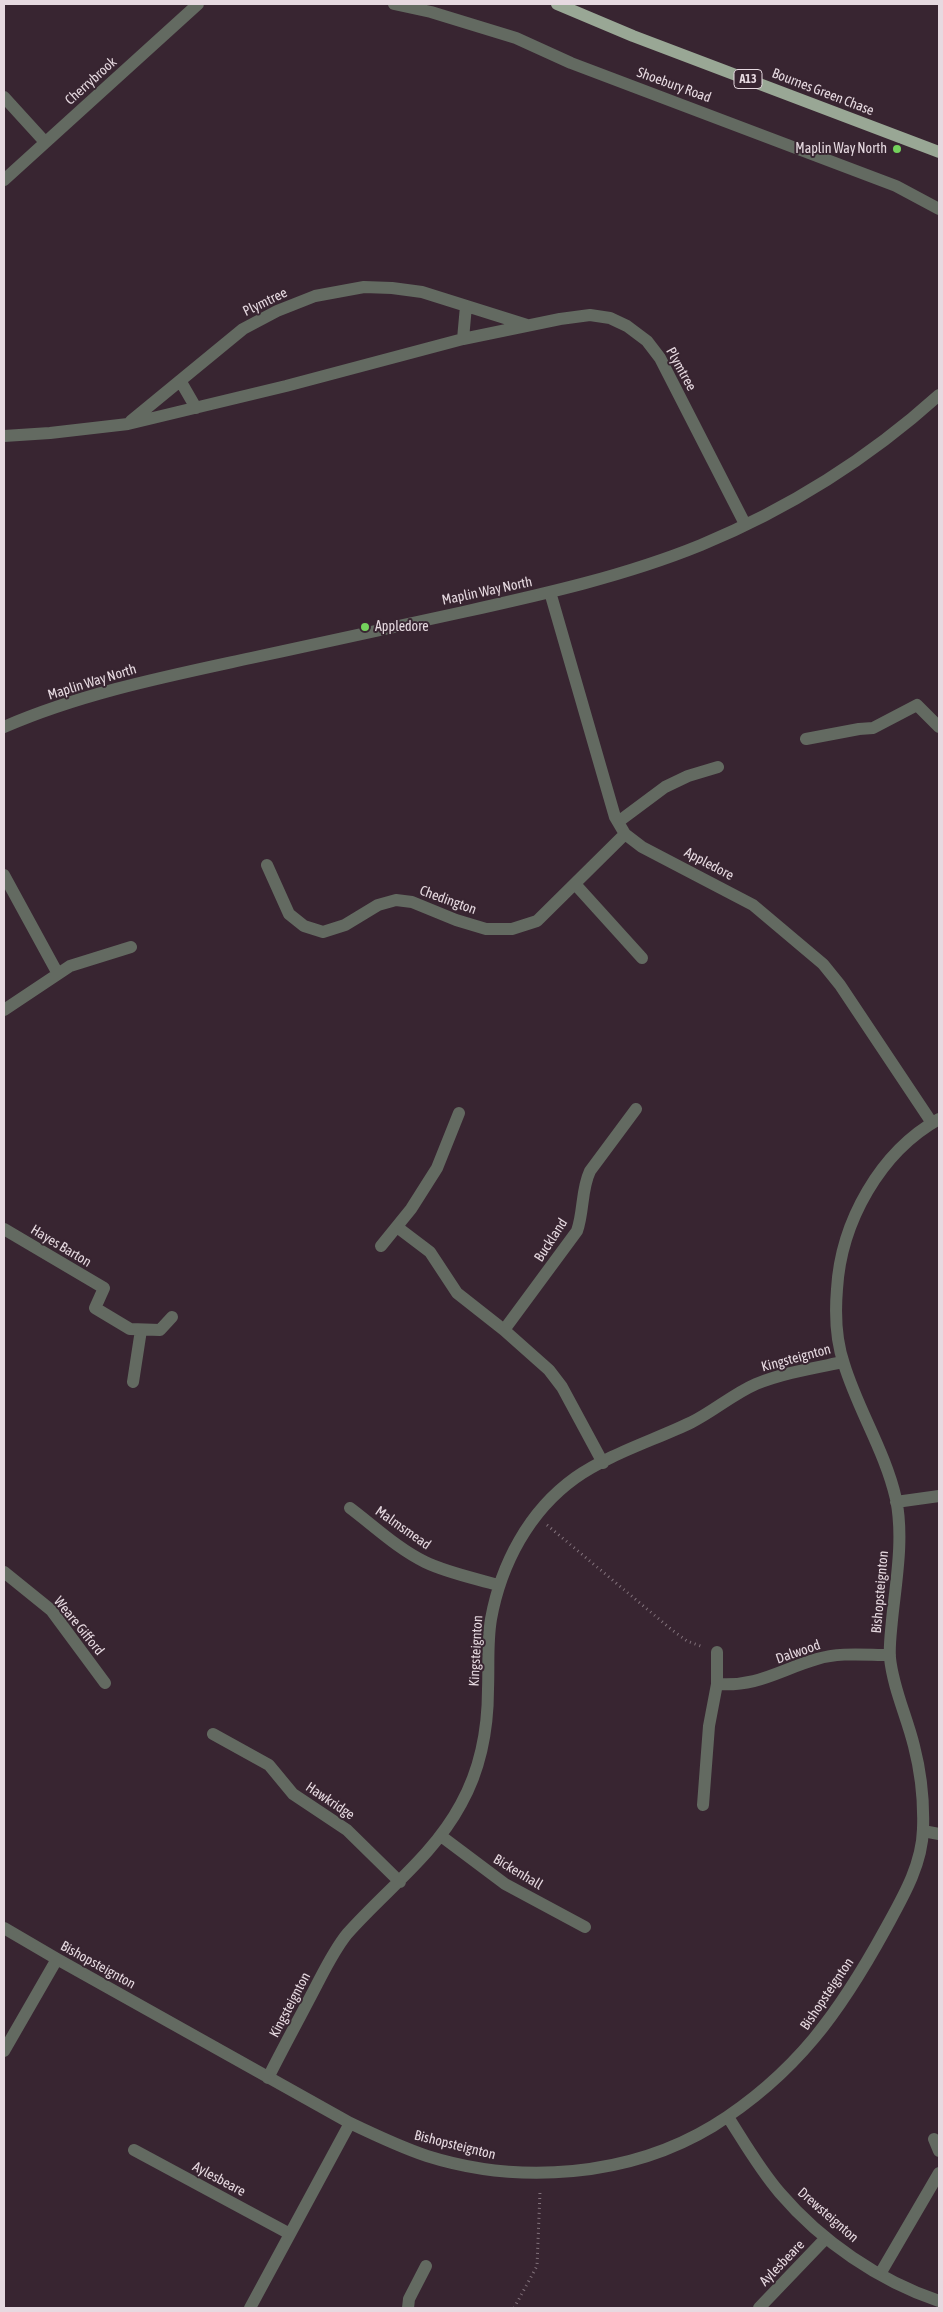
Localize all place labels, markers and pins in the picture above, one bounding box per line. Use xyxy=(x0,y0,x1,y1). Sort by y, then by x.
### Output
place label: Maplin Way North xyxy=(795,141,887,157)
marker: Maplin Way North xyxy=(891,143,903,155)
place label: Appledore xyxy=(375,619,429,635)
marker: Appledore xyxy=(359,621,371,633)

